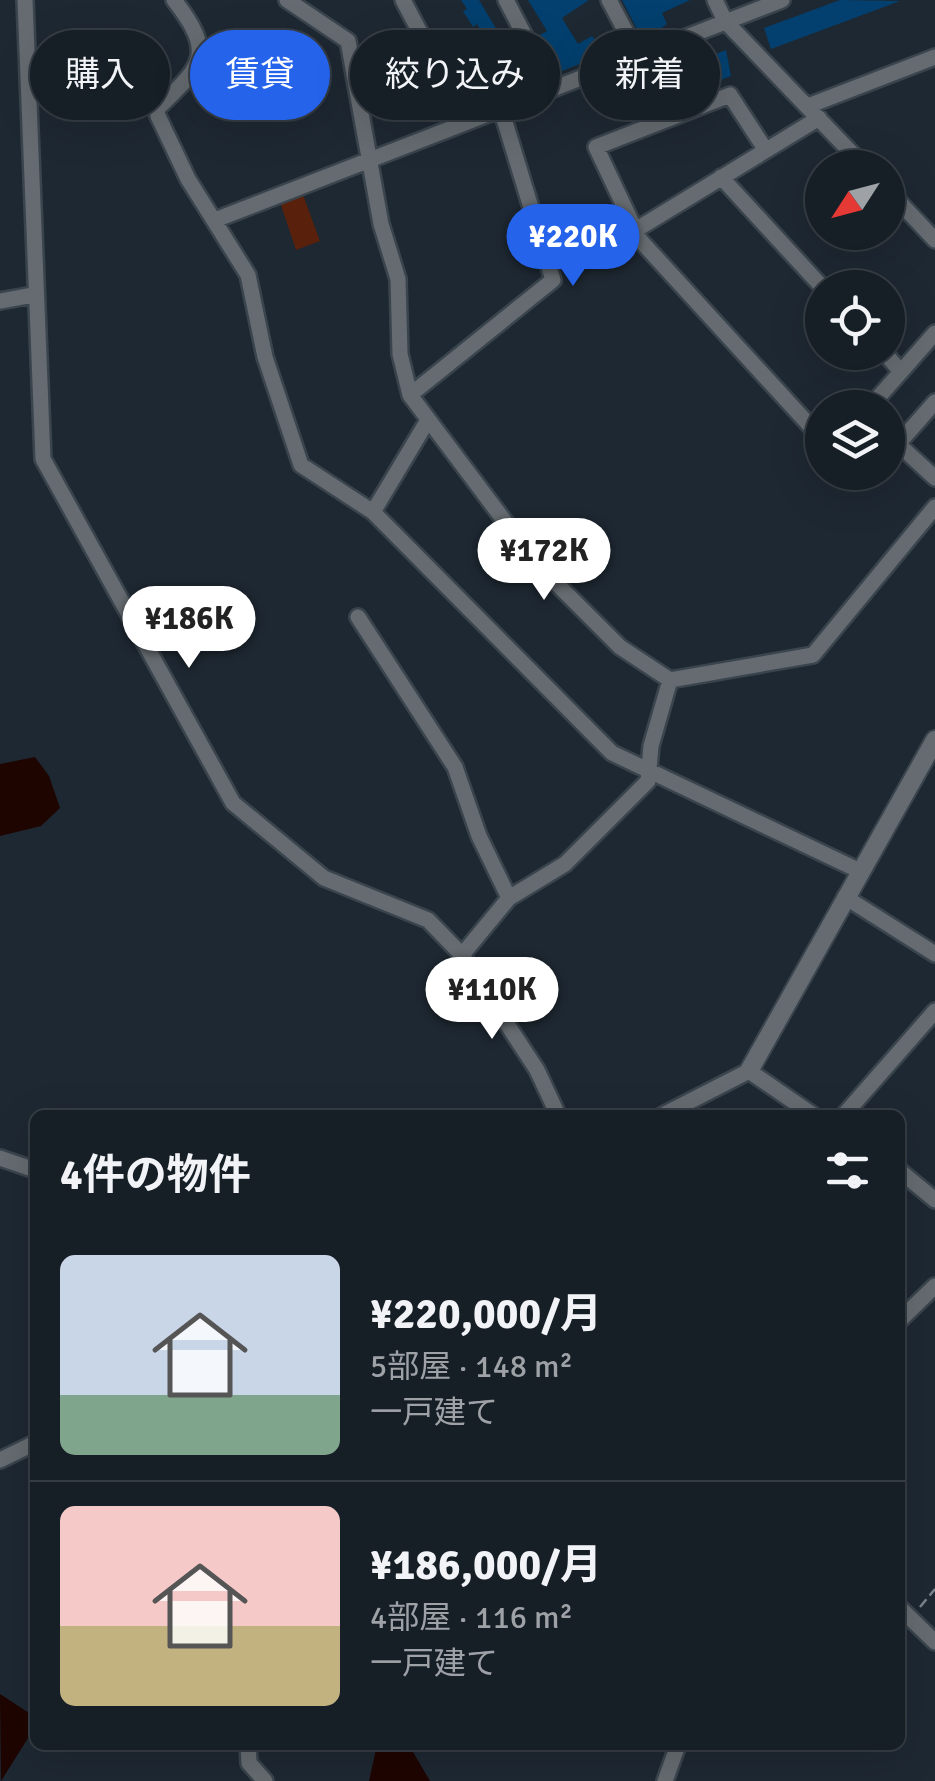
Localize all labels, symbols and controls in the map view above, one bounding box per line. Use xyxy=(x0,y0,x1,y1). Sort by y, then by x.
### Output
chip: 購入 xyxy=(30,30,170,120)
chip: 賃貸 xyxy=(190,30,330,120)
chip: 絞り込み xyxy=(350,30,560,120)
chip: 新着 xyxy=(580,30,720,120)
north arrow xyxy=(805,150,905,250)
map controls xyxy=(805,150,905,490)
pin: ¥220K xyxy=(503,204,643,289)
text: ¥220K xyxy=(529,217,617,256)
button: locate xyxy=(805,270,905,370)
button: layers xyxy=(805,390,905,490)
pin: ¥172K xyxy=(474,518,614,603)
text: ¥172K xyxy=(500,531,588,570)
pin: ¥186K xyxy=(119,586,259,671)
text: ¥186K xyxy=(145,599,233,638)
pin: ¥110K xyxy=(422,957,562,1042)
text: ¥110K xyxy=(448,970,536,1009)
icon: filters xyxy=(820,1143,875,1198)
text: 4件の物件 xyxy=(60,1150,251,1201)
text: ¥220,000/月 xyxy=(370,1289,602,1340)
icon: home xyxy=(140,1295,260,1415)
text: 5部屋 · 148 m² xyxy=(370,1347,573,1386)
text: 一戸建て xyxy=(370,1393,498,1432)
text: ¥186,000/月 xyxy=(370,1540,602,1591)
icon: home xyxy=(140,1546,260,1666)
text: 4部屋 · 116 m² xyxy=(370,1598,573,1637)
text: 一戸建て xyxy=(370,1644,498,1683)

